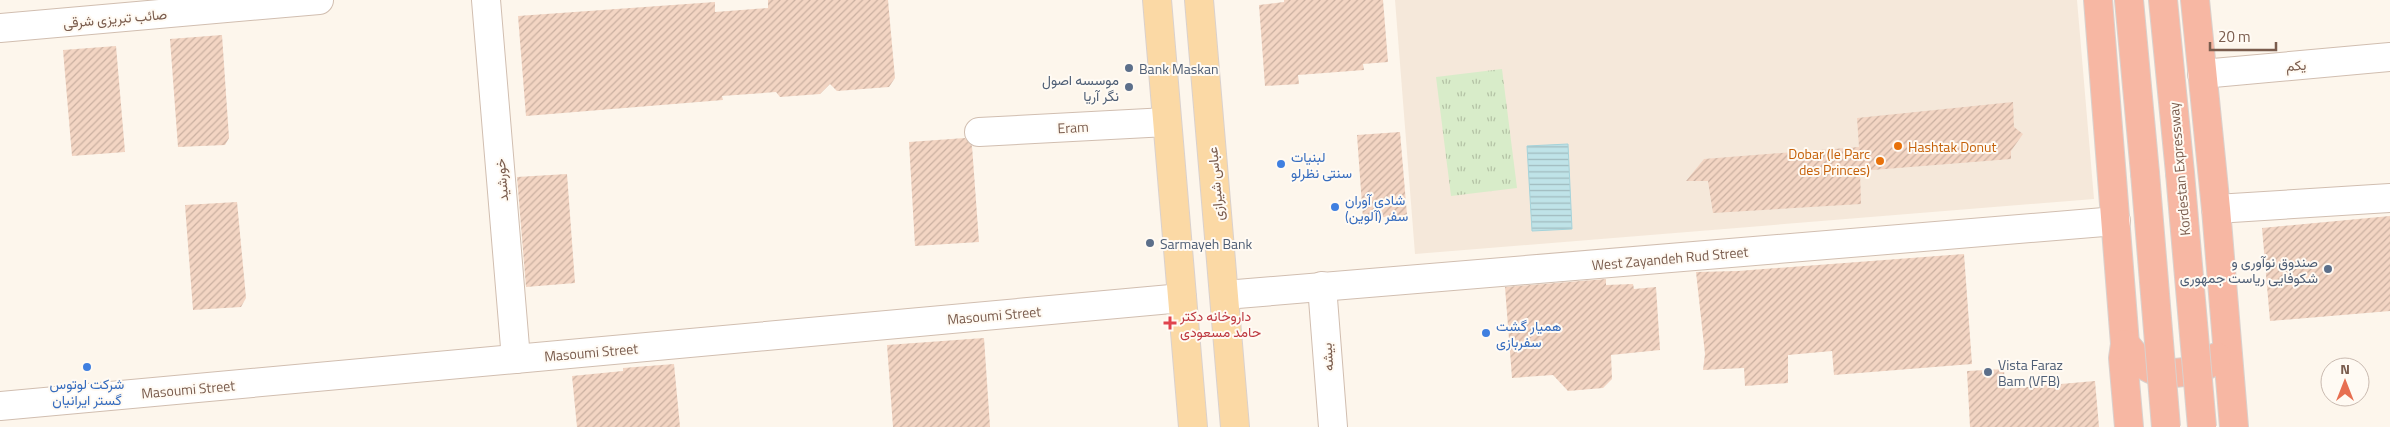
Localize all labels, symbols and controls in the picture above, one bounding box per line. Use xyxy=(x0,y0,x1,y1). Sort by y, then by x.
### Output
street label: صائب تبریزی شرقی xyxy=(62,3,168,33)
scale bar xyxy=(2210,20,2276,52)
text: 20 m xyxy=(2218,25,2251,48)
street label: یکم xyxy=(2285,54,2307,76)
place label: Bank Maskan xyxy=(1139,58,1218,79)
marker: Bank Maskan xyxy=(1123,62,1135,74)
place label: موسسه اصول نگر آریا xyxy=(1042,69,1119,106)
marker: موسسه اصول نگر آریا xyxy=(1123,81,1135,93)
street label: Kordestan Expressway xyxy=(2163,101,2195,237)
street label: Eram xyxy=(1057,116,1089,138)
place label: Hashtak Donut xyxy=(1908,136,1997,157)
marker: Hashtak Donut xyxy=(1892,140,1904,152)
place label: Dobar (le Parc des Princes) xyxy=(1788,143,1870,180)
street label: عباس شیرازی xyxy=(1201,146,1229,222)
place label: لبنیات سنتی نظرلو xyxy=(1291,146,1352,183)
marker: Dobar (le Parc des Princes) xyxy=(1874,155,1886,167)
street label: خورشید xyxy=(489,158,513,202)
marker: لبنیات سنتی نظرلو xyxy=(1275,158,1287,170)
place label: شادی آوران سفر (آلوین) xyxy=(1345,189,1408,226)
marker: شادی آوران سفر (آلوین) xyxy=(1329,201,1341,213)
place label: Sarmayeh Bank xyxy=(1160,233,1253,254)
marker: Sarmayeh Bank xyxy=(1144,237,1156,249)
street label: West Zayandeh Rud Street xyxy=(1591,241,1749,275)
place label: صندوق نوآوری و شکوفایی ریاست جمهوری xyxy=(2180,251,2318,288)
marker: صندوق نوآوری و شکوفایی ریاست جمهوری xyxy=(2322,263,2334,275)
street label: Masoumi Street xyxy=(946,300,1042,330)
place label: داروخانه دکتر حامد مسعودی xyxy=(1179,305,1261,342)
place label: همیار گشت سفربازی xyxy=(1496,315,1562,352)
marker: داروخانه دکتر حامد مسعودی xyxy=(1164,317,1176,329)
marker: همیار گشت سفربازی xyxy=(1480,327,1492,339)
street label: Masoumi Street xyxy=(543,337,639,367)
street label: بیشه xyxy=(1316,342,1338,372)
place label: Vista Faraz Bam (VFB) xyxy=(1998,354,2063,391)
north arrow xyxy=(2320,357,2370,407)
text: N xyxy=(2340,358,2350,379)
marker: شرکت لوتوس گستر ایرانیان xyxy=(81,361,93,373)
marker: Vista Faraz Bam (VFB) xyxy=(1982,366,1994,378)
place label: شرکت لوتوس گستر ایرانیان xyxy=(50,373,124,410)
street label: Masoumi Street xyxy=(140,374,236,404)

